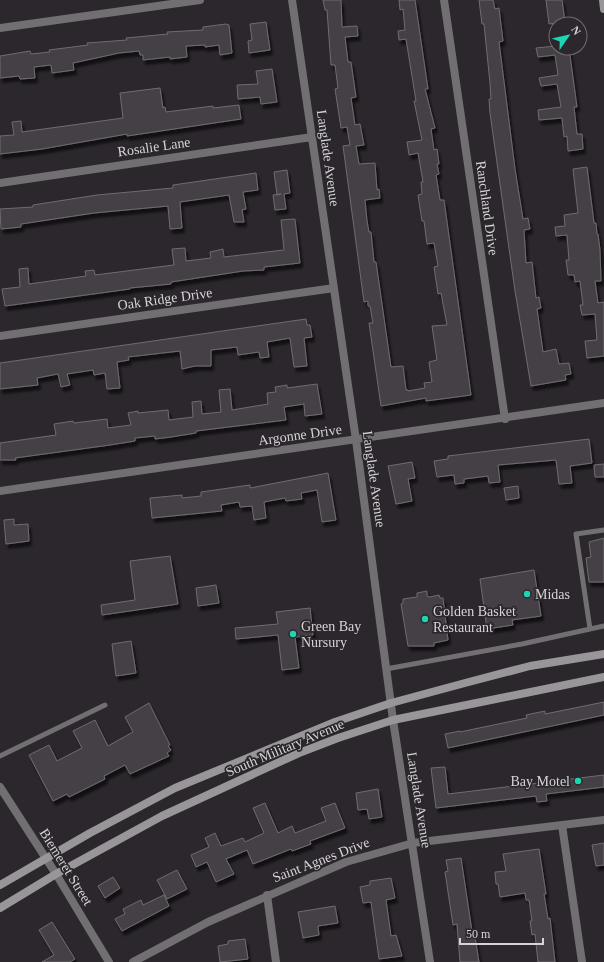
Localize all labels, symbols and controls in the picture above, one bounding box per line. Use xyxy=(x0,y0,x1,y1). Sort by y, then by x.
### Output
north arrow xyxy=(548,16,588,56)
text: N xyxy=(569,24,584,37)
street label: Langlade Avenue xyxy=(314,109,342,207)
street label: Rosalie Lane xyxy=(117,134,191,160)
street label: Ranchland Drive xyxy=(473,160,501,256)
street label: Oak Ridge Drive xyxy=(117,285,213,313)
street label: Argonne Drive xyxy=(257,422,343,448)
street label: Langlade Avenue xyxy=(360,430,388,528)
place label: Midas xyxy=(535,587,570,602)
marker: Midas xyxy=(522,589,532,599)
place label: Golden Basket Restaurant xyxy=(433,604,516,635)
marker: Golden Basket Restaurant xyxy=(420,614,430,624)
place label: Green Bay Nursury xyxy=(301,619,361,650)
marker: Green Bay Nursury xyxy=(288,629,298,639)
street label: South Military Avenue xyxy=(223,716,347,780)
street label: Langlade Avenue xyxy=(404,751,434,849)
place label: Bay Motel xyxy=(511,774,570,789)
marker: Bay Motel xyxy=(573,776,583,786)
street label: Biemeret Street xyxy=(36,826,96,908)
street label: Saint Agnes Drive xyxy=(270,835,372,885)
scale bar xyxy=(460,920,543,946)
text: 50 m xyxy=(466,927,491,941)

